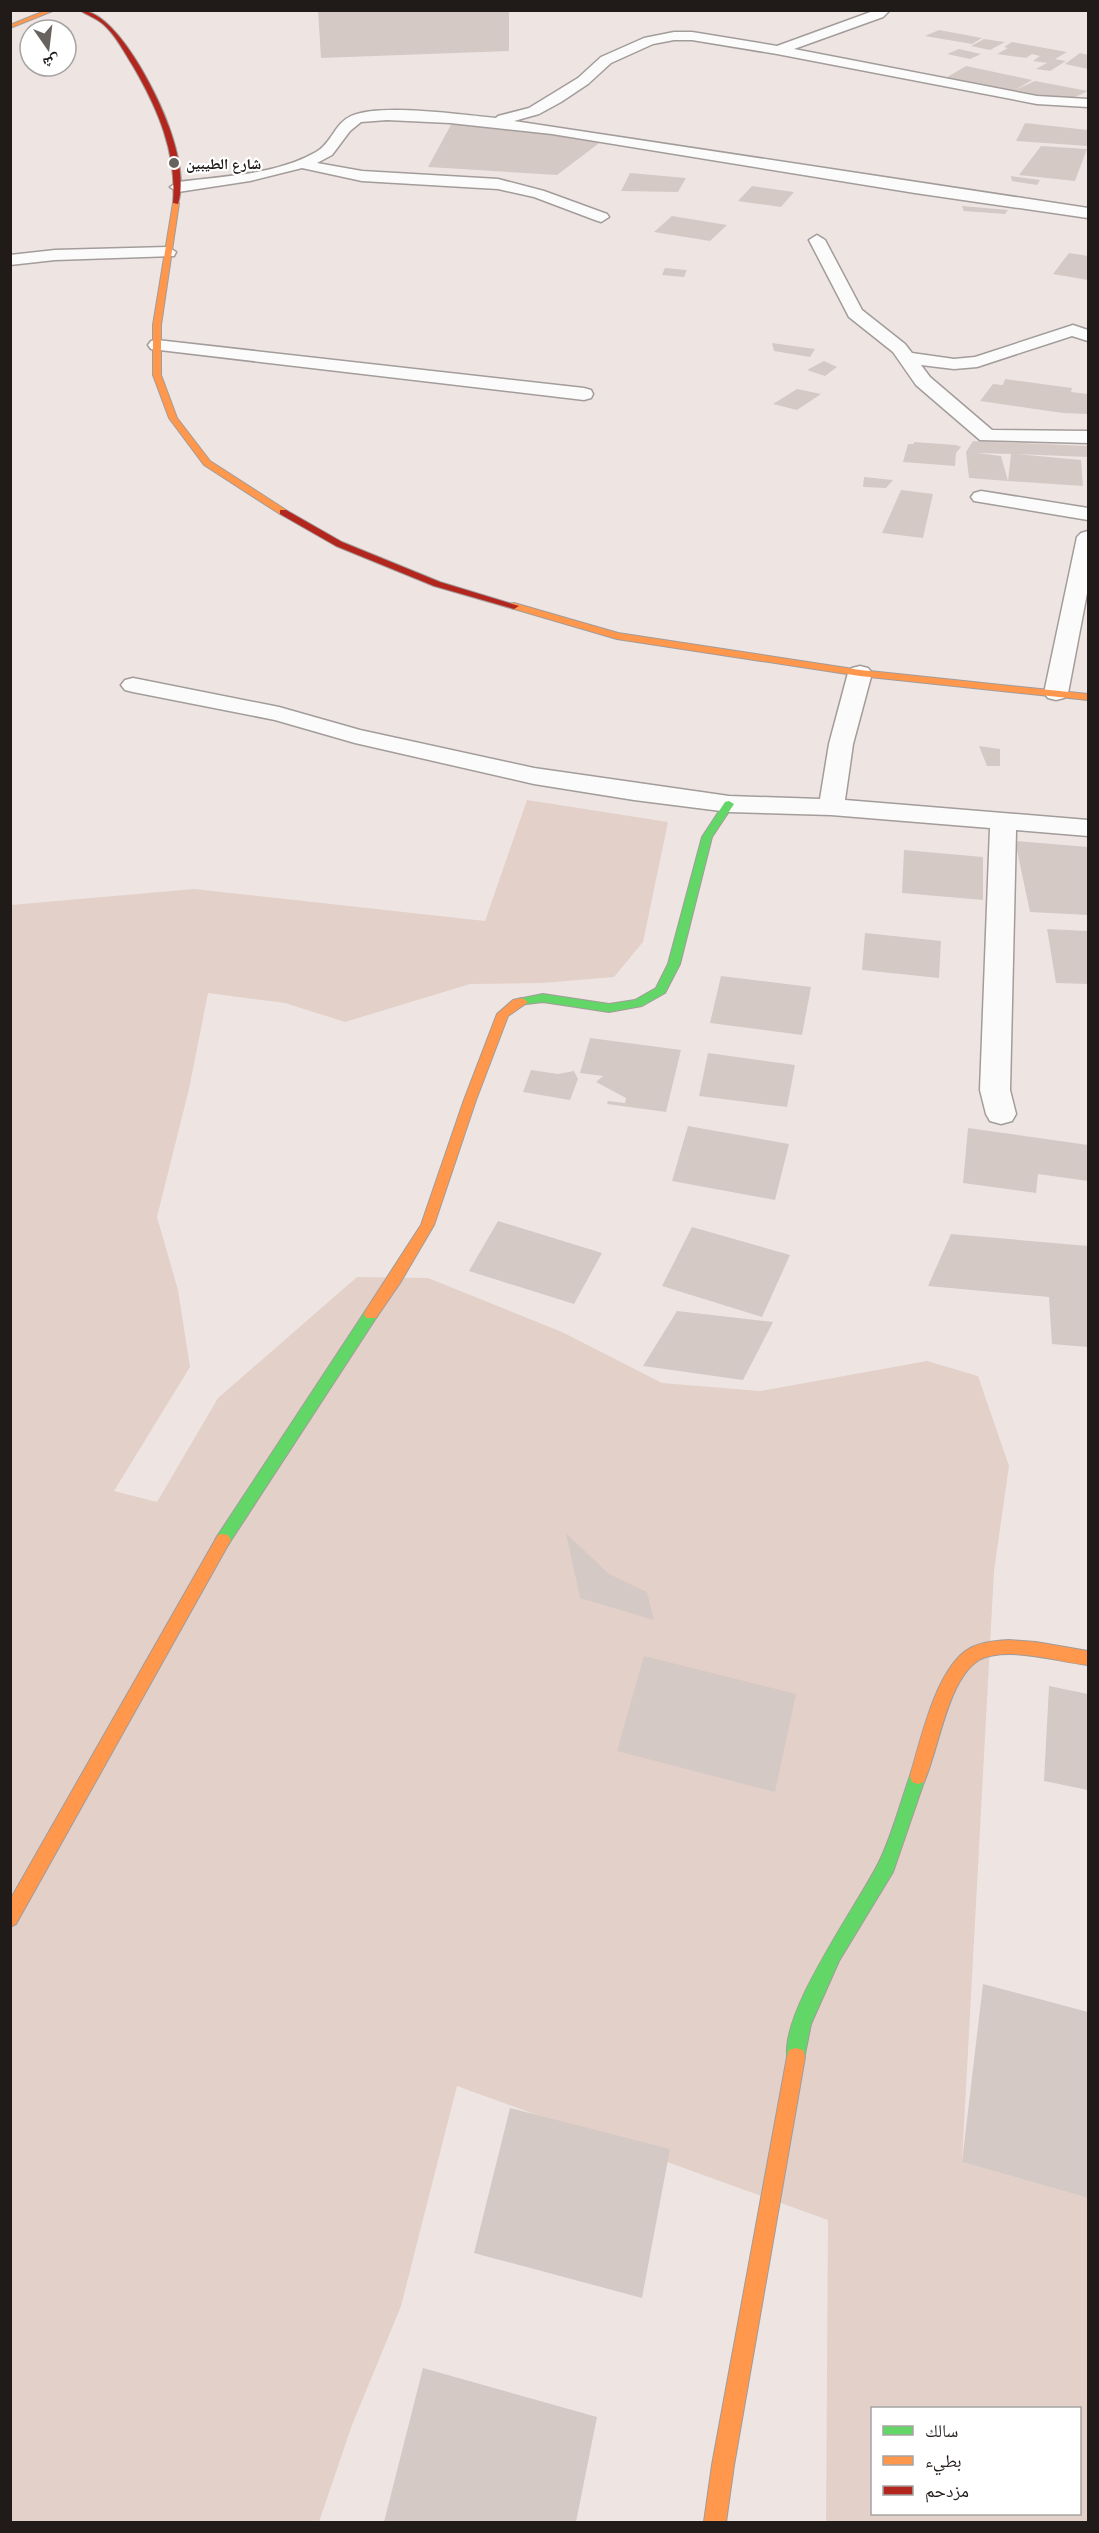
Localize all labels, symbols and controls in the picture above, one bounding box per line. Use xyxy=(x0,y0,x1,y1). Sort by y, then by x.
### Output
north arrow xyxy=(18,18,78,78)
text: ش xyxy=(41,51,62,74)
place label: شارع الطيبين xyxy=(186,154,261,174)
marker: شارع الطيبين xyxy=(167,156,181,170)
legend xyxy=(871,2407,1081,2515)
text: سالك xyxy=(925,2420,958,2441)
text: بطيء xyxy=(925,2450,962,2476)
text: مزدحم xyxy=(925,2480,969,2503)

